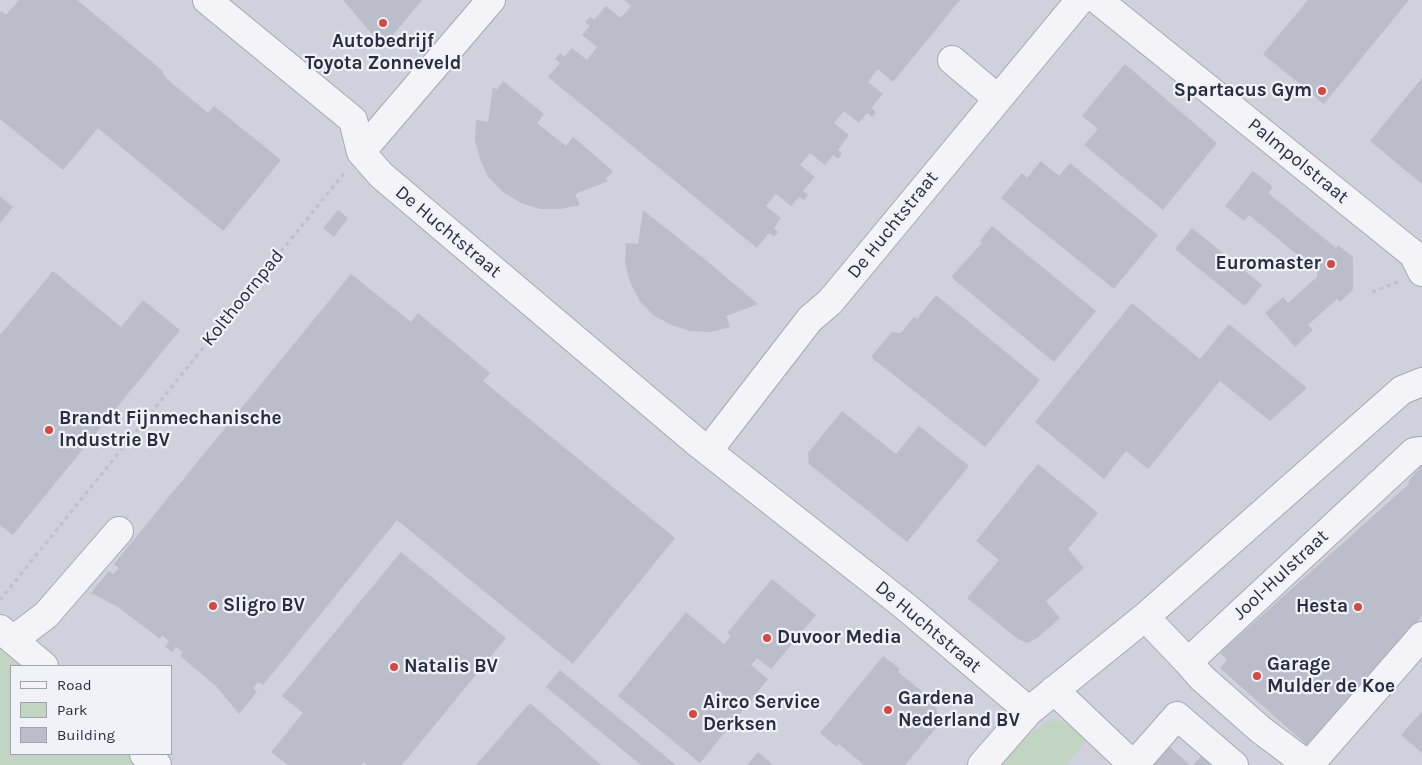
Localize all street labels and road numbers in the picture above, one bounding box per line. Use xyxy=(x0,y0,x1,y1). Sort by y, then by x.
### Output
street label: Palmpolstraat xyxy=(1243,113,1353,209)
street label: De Huchtstraat xyxy=(843,167,943,283)
street label: De Huchtstraat xyxy=(390,181,506,283)
street label: Kolthoornpad xyxy=(197,245,289,351)
street label: Jool-Hulstraat xyxy=(1229,525,1333,625)
street label: De Huchtstraat xyxy=(870,576,986,678)

